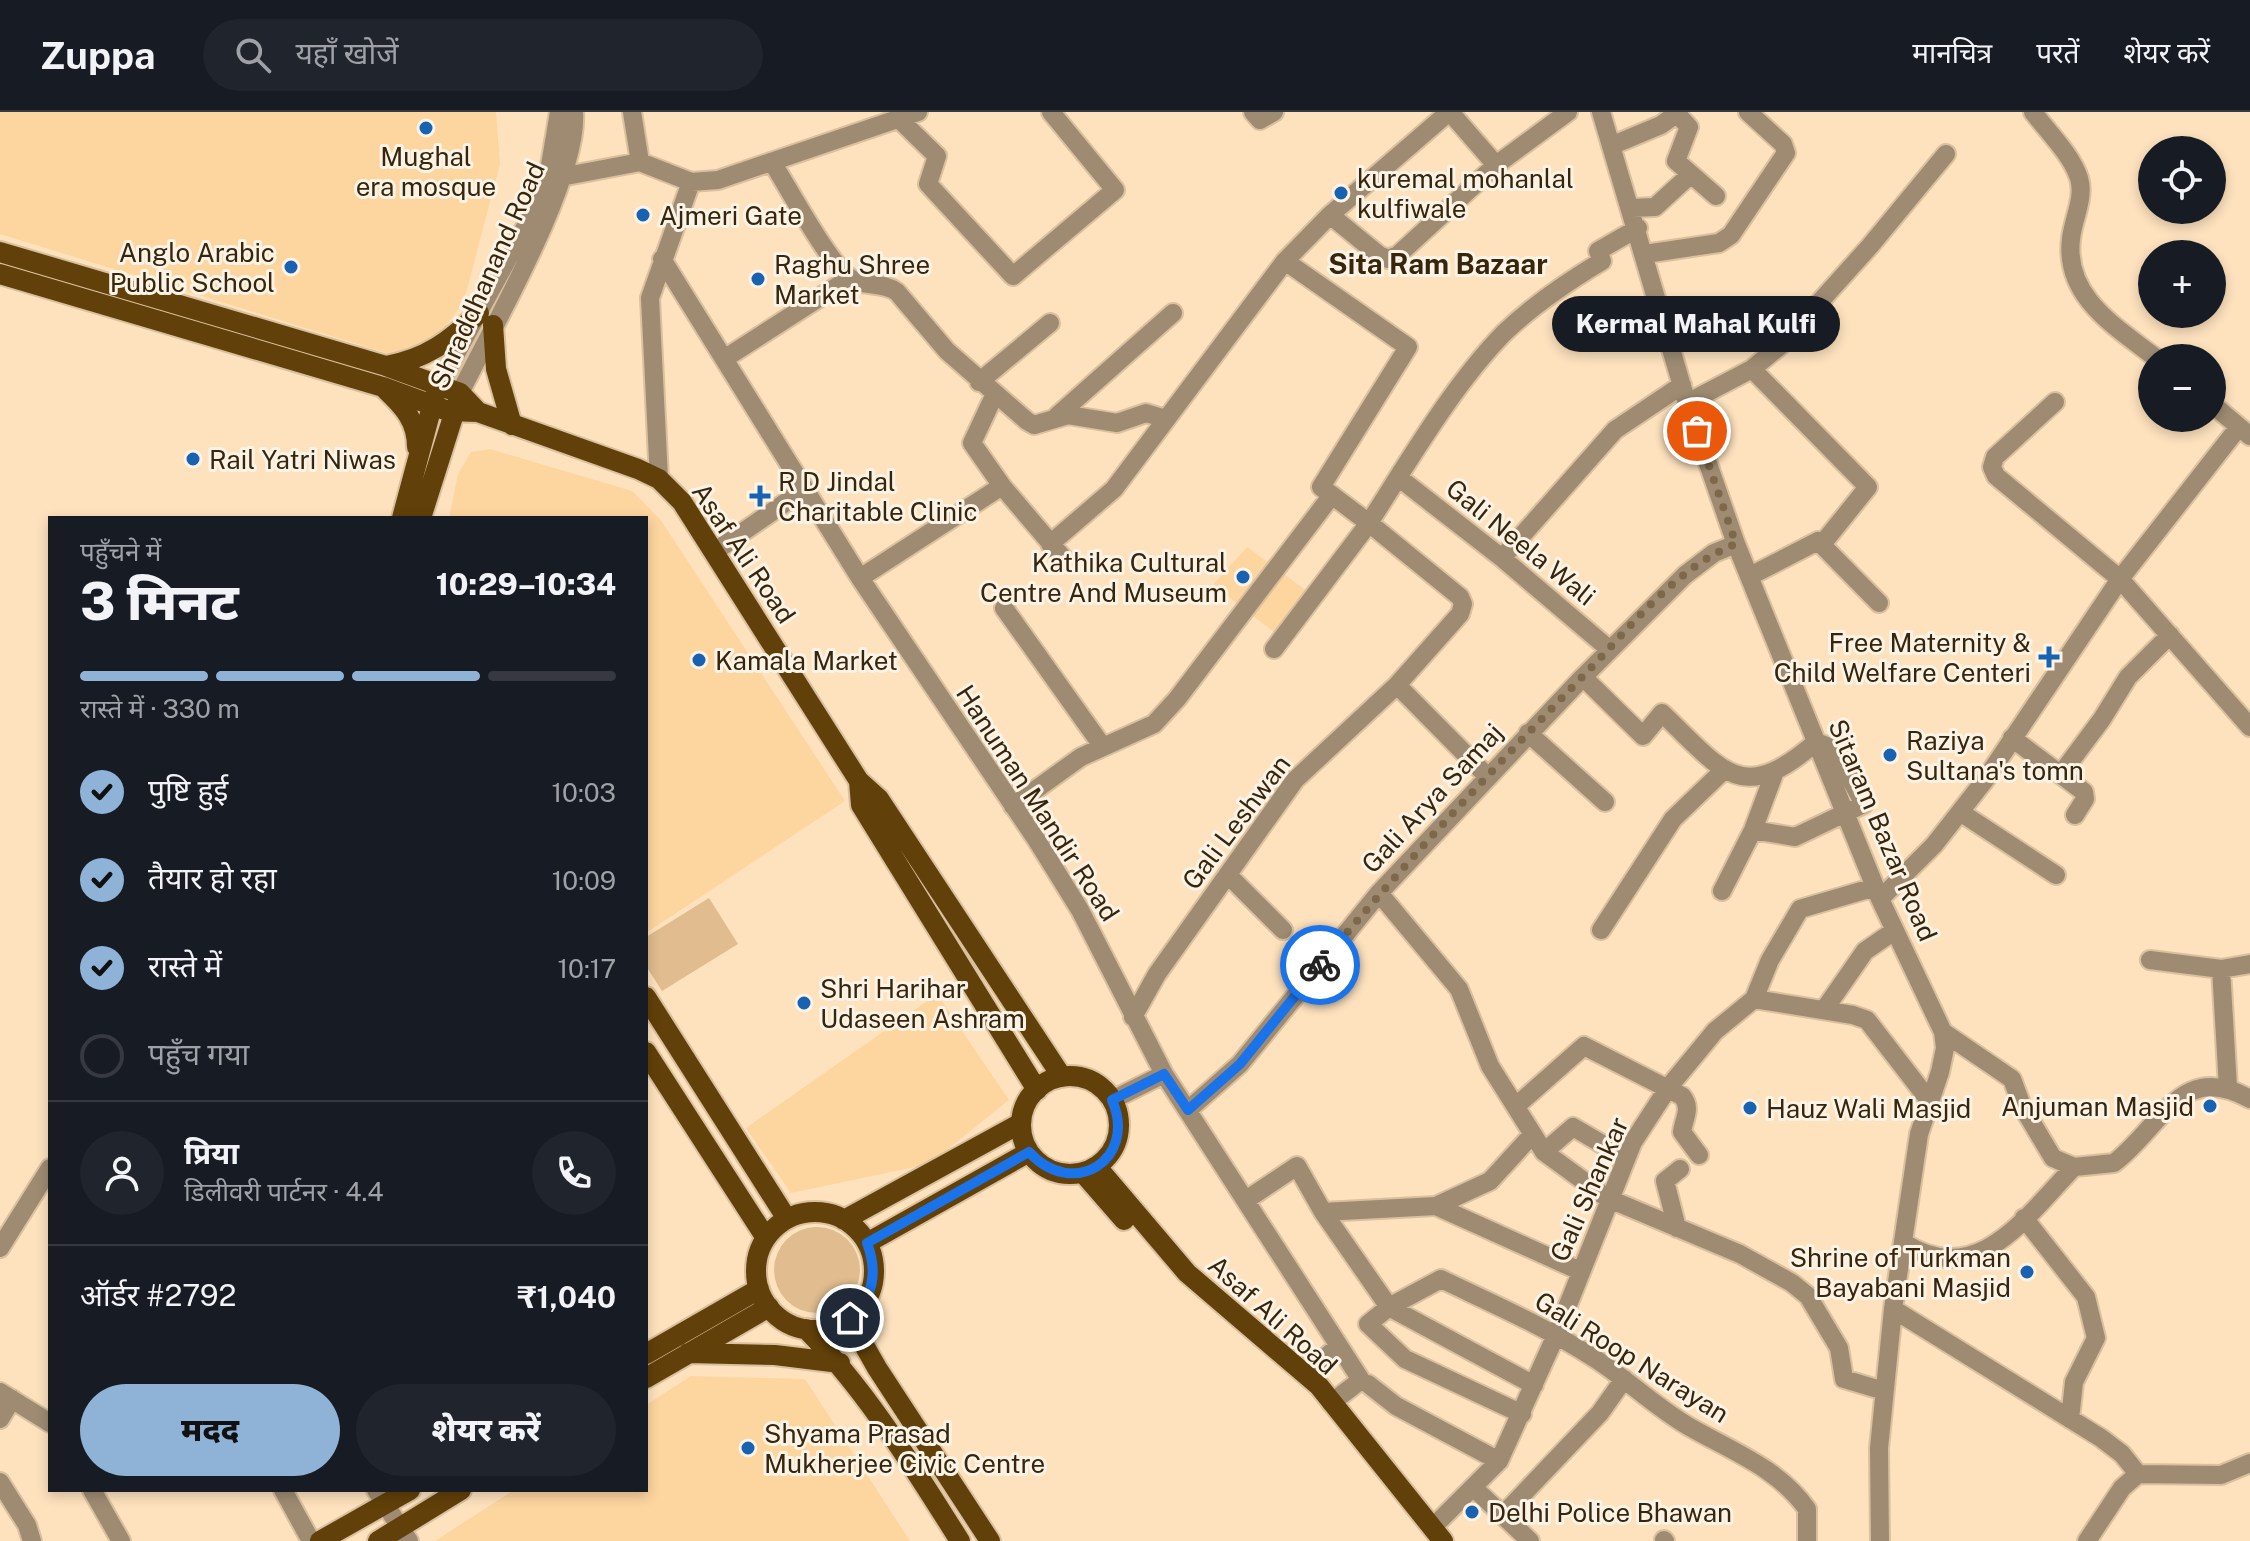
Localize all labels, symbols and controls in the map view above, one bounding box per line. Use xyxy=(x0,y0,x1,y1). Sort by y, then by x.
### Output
search box xyxy=(203,19,763,91)
text: Zuppa xyxy=(40,33,155,78)
icon: search xyxy=(231,33,275,77)
text: यहाँ खोजें xyxy=(295,35,398,71)
text: मानचित्र xyxy=(1912,36,1992,69)
text: परतें xyxy=(2036,36,2080,69)
text: शेयर करें xyxy=(2124,36,2210,69)
marker: Mughal era mosque xyxy=(417,119,435,137)
map controls xyxy=(2138,136,2226,432)
button: locate xyxy=(2138,136,2226,224)
place label: Mughal era mosque xyxy=(356,141,496,202)
street label: Shraddhanand Road xyxy=(423,157,551,393)
place label: kuremal mohanlal kulfiwale xyxy=(1357,163,1574,224)
marker: kuremal mohanlal kulfiwale xyxy=(1332,184,1350,202)
place label: Ajmeri Gate xyxy=(659,200,802,231)
marker: Ajmeri Gate xyxy=(634,206,652,224)
place label: Anglo Arabic Public School xyxy=(110,237,275,298)
button: + xyxy=(2138,240,2226,328)
district label: Sita Ram Bazaar xyxy=(1328,247,1548,280)
place label: Raghu Shree Market xyxy=(774,249,930,310)
marker: Anglo Arabic Public School xyxy=(282,258,300,276)
marker: Raghu Shree Market xyxy=(749,270,767,288)
callout: Kermal Mahal Kulfi xyxy=(1553,295,1841,351)
text: Kermal Mahal Kulfi xyxy=(1576,308,1816,339)
button: − xyxy=(2138,344,2226,432)
pin xyxy=(1663,397,1731,465)
icon: bag xyxy=(1675,409,1719,453)
place label: Rail Yatri Niwas xyxy=(209,444,396,475)
marker: Rail Yatri Niwas xyxy=(184,450,202,468)
place label: R D Jindal Charitable Clinic xyxy=(778,466,978,527)
street label: Gali Neela Wali xyxy=(1440,472,1602,612)
street label: Asaf Ali Road xyxy=(686,477,802,629)
marker: R D Jindal Charitable Clinic xyxy=(749,485,771,507)
text: पहुँचने में xyxy=(80,536,161,567)
place label: Kathika Cultural Centre And Museum xyxy=(980,547,1227,608)
text: 10:29–10:34 xyxy=(436,566,616,602)
marker: Kathika Cultural Centre And Museum xyxy=(1234,568,1252,586)
text: 3 मिनट xyxy=(80,571,239,632)
place label: Free Maternity & Child Welfare Centeri xyxy=(1774,627,2031,688)
place label: Kamala Market xyxy=(715,645,898,676)
marker: Free Maternity & Child Welfare Centeri xyxy=(2038,646,2060,668)
marker: Kamala Market xyxy=(690,651,708,669)
street label: Hanuman Mandir Road xyxy=(950,679,1126,927)
text: रास्ते में · 330 m xyxy=(80,693,240,724)
street label: Sitaram Bazar Road xyxy=(1822,714,1944,946)
street label: Gali Arya Samaj xyxy=(1355,717,1509,879)
place label: Raziya Sultana's tomn xyxy=(1906,725,2084,786)
marker: Raziya Sultana's tomn xyxy=(1881,746,1899,764)
street label: Gali Leshwan xyxy=(1175,749,1297,895)
icon: check xyxy=(80,770,124,814)
text: पुष्टि हुई xyxy=(148,772,228,808)
text: 10:03 xyxy=(552,777,616,808)
icon: check xyxy=(80,858,124,902)
text: तैयार हो रहा xyxy=(148,860,277,896)
text: 10:09 xyxy=(552,865,616,896)
courier xyxy=(1280,925,1360,1005)
icon: bike xyxy=(1298,943,1342,987)
icon: check xyxy=(80,946,124,990)
text: रास्ते में xyxy=(148,948,222,984)
text: 10:17 xyxy=(557,953,616,984)
place label: Shri Harihar Udaseen Ashram xyxy=(820,973,1025,1034)
marker: Shri Harihar Udaseen Ashram xyxy=(795,994,813,1012)
text: पहुँच गया xyxy=(148,1036,249,1072)
place label: Anjuman Masjid xyxy=(2001,1091,2194,1122)
place label: Hauz Wali Masjid xyxy=(1766,1093,1971,1124)
marker: Anjuman Masjid xyxy=(2201,1097,2219,1115)
marker: Hauz Wali Masjid xyxy=(1741,1099,1759,1117)
street label: Gali Shankar xyxy=(1543,1112,1635,1266)
button: person xyxy=(80,1131,164,1215)
button: phone xyxy=(532,1131,616,1215)
text: प्रिया xyxy=(184,1135,239,1171)
text: डिलीवरी पार्टनर · 4.4 xyxy=(184,1176,384,1207)
place label: Shrine of Turkman Bayabani Masjid xyxy=(1790,1242,2011,1303)
street label: Asaf Ali Road xyxy=(1202,1249,1344,1381)
marker: Shrine of Turkman Bayabani Masjid xyxy=(2018,1263,2036,1281)
text: ऑर्डर #2792 xyxy=(80,1277,236,1313)
text: ₹1,040 xyxy=(517,1279,616,1315)
pin xyxy=(816,1284,884,1352)
street label: Gali Roop Narayan xyxy=(1529,1285,1735,1429)
icon: home xyxy=(828,1296,872,1340)
button: मदद xyxy=(80,1384,340,1476)
button: शेयर करें xyxy=(356,1384,616,1476)
place label: Shyama Prasad Mukherjee Civic Centre xyxy=(764,1418,1045,1479)
marker: Shyama Prasad Mukherjee Civic Centre xyxy=(739,1439,757,1457)
place label: Delhi Police Bhawan xyxy=(1488,1497,1732,1528)
marker: Delhi Police Bhawan xyxy=(1463,1503,1481,1521)

